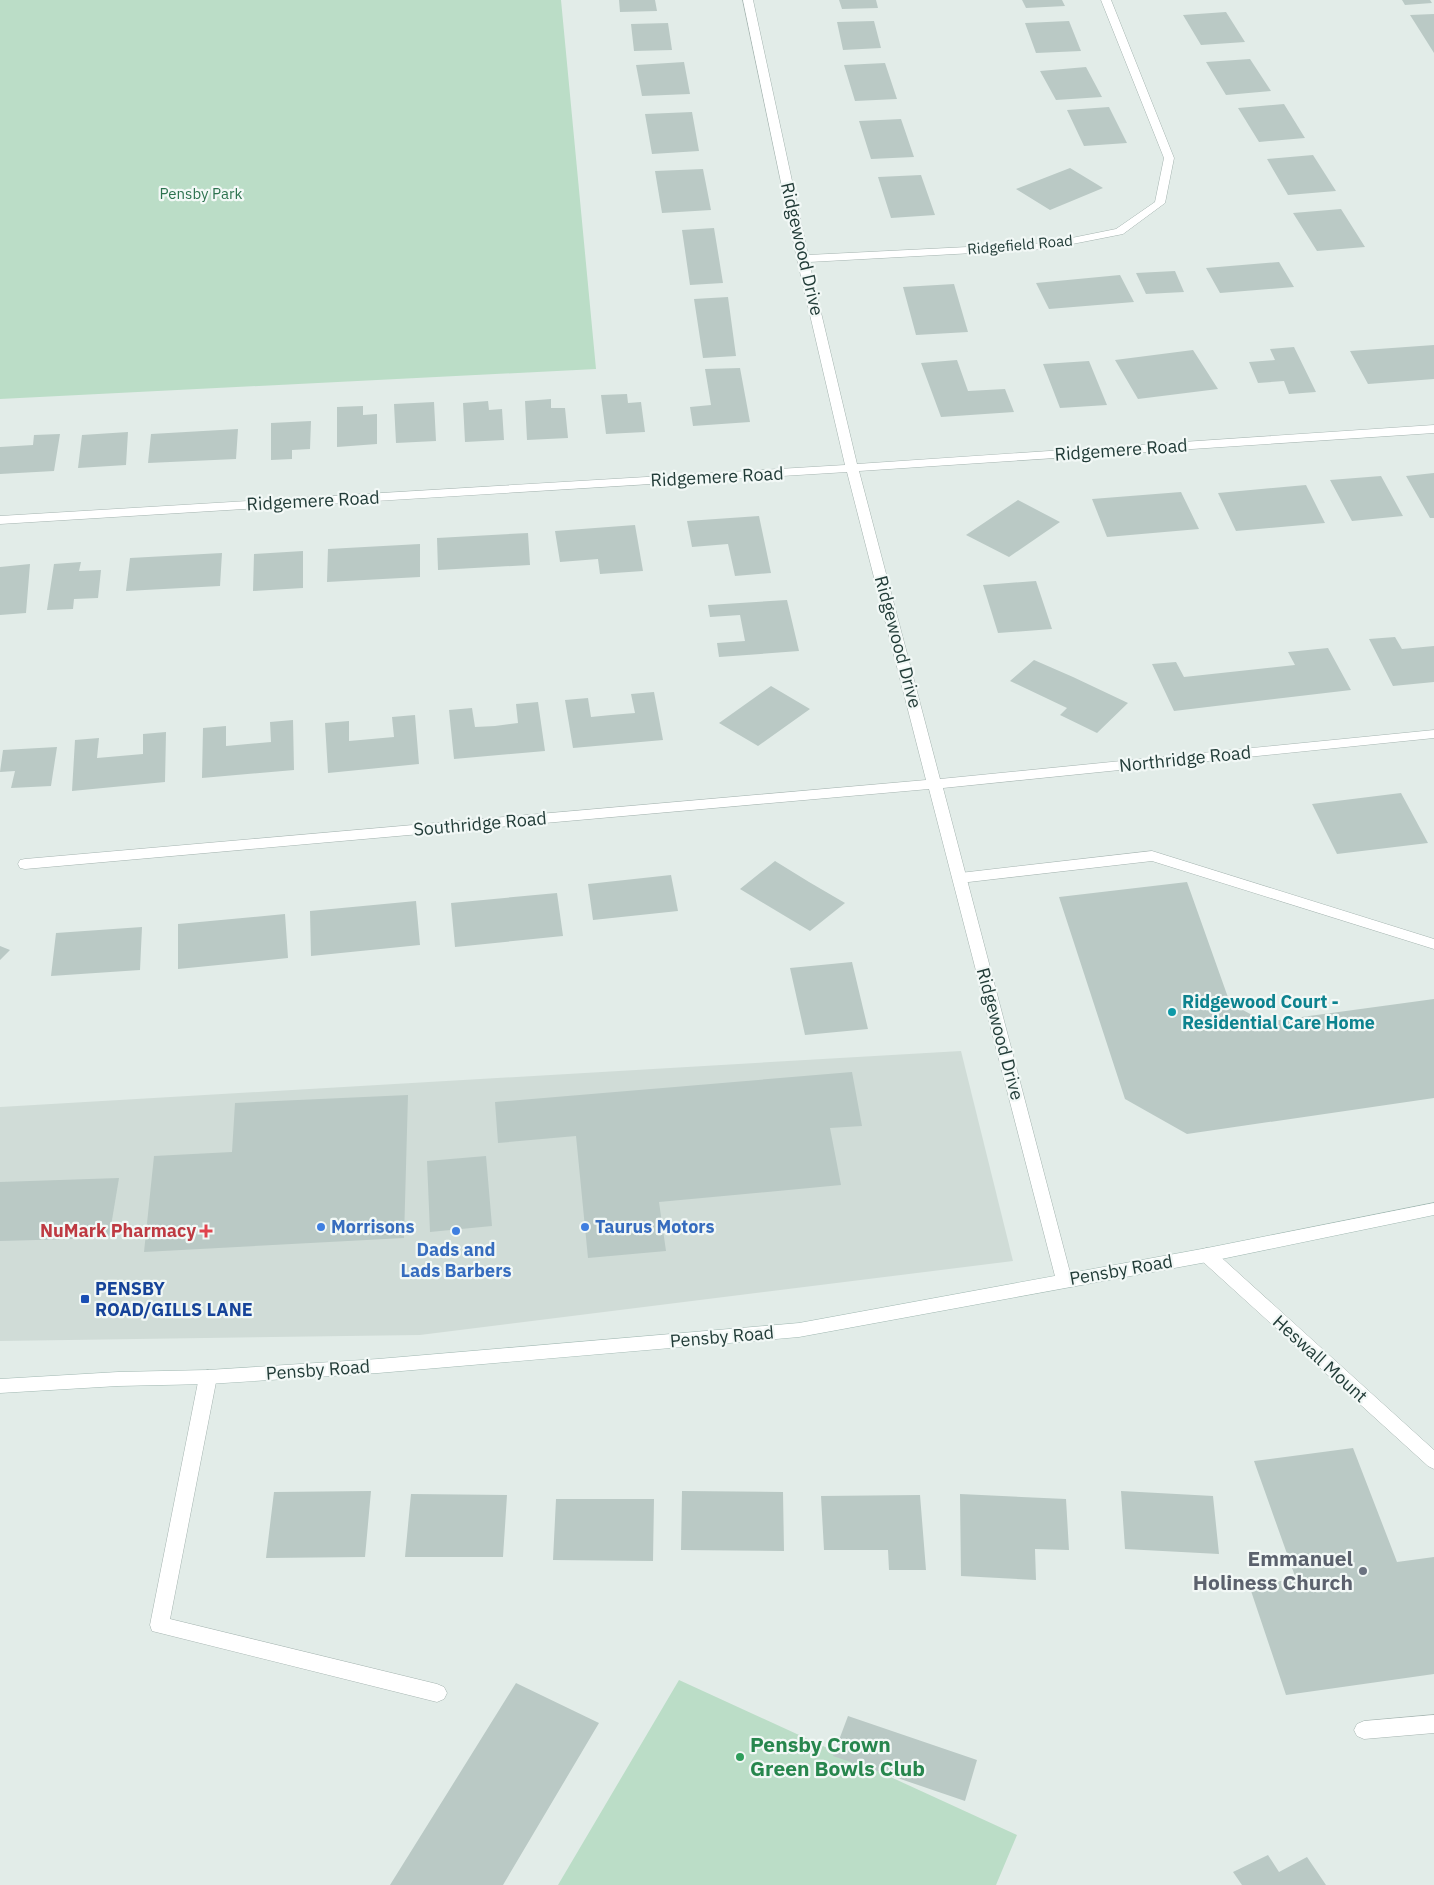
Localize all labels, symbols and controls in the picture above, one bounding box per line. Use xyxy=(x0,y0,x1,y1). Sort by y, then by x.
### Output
street label: Ridgewood Drive xyxy=(776,180,829,318)
park label: Pensby Park xyxy=(160,184,243,203)
street label: Ridgefield Road xyxy=(966,230,1073,259)
street label: Ridgemere Road xyxy=(1054,433,1188,466)
street label: Ridgemere Road xyxy=(650,462,784,491)
street label: Ridgemere Road xyxy=(246,486,380,515)
street label: Ridgewood Drive xyxy=(870,573,927,711)
street label: Northridge Road xyxy=(1118,740,1252,777)
street label: Southridge Road xyxy=(412,806,548,841)
street label: Ridgewood Drive xyxy=(972,965,1029,1103)
place label: Ridgewood Court - Residential Care Home xyxy=(1182,990,1375,1034)
marker: Ridgewood Court - Residential Care Home xyxy=(1166,1006,1178,1018)
place label: Morrisons xyxy=(331,1215,415,1238)
place label: Taurus Motors xyxy=(595,1215,715,1238)
place label: NuMark Pharmacy xyxy=(40,1219,196,1242)
marker: Morrisons xyxy=(315,1221,327,1233)
marker: Taurus Motors xyxy=(579,1221,591,1233)
marker: NuMark Pharmacy xyxy=(200,1225,212,1237)
marker: Dads and Lads Barbers xyxy=(450,1225,462,1237)
place label: Dads and Lads Barbers xyxy=(400,1238,512,1282)
street label: Pensby Road xyxy=(1068,1249,1174,1290)
place label: PENSBY ROAD/GILLS LANE xyxy=(95,1277,253,1321)
marker: PENSBY ROAD/GILLS LANE xyxy=(79,1293,91,1305)
street label: Heswall Mount xyxy=(1268,1310,1373,1407)
street label: Pensby Road xyxy=(669,1320,775,1353)
street label: Pensby Road xyxy=(265,1354,371,1385)
place label: Emmanuel Holiness Church xyxy=(1193,1544,1353,1596)
marker: Emmanuel Holiness Church xyxy=(1357,1565,1369,1577)
place label: Pensby Crown Green Bowls Club xyxy=(750,1730,925,1782)
marker: Pensby Crown Green Bowls Club xyxy=(734,1751,746,1763)

